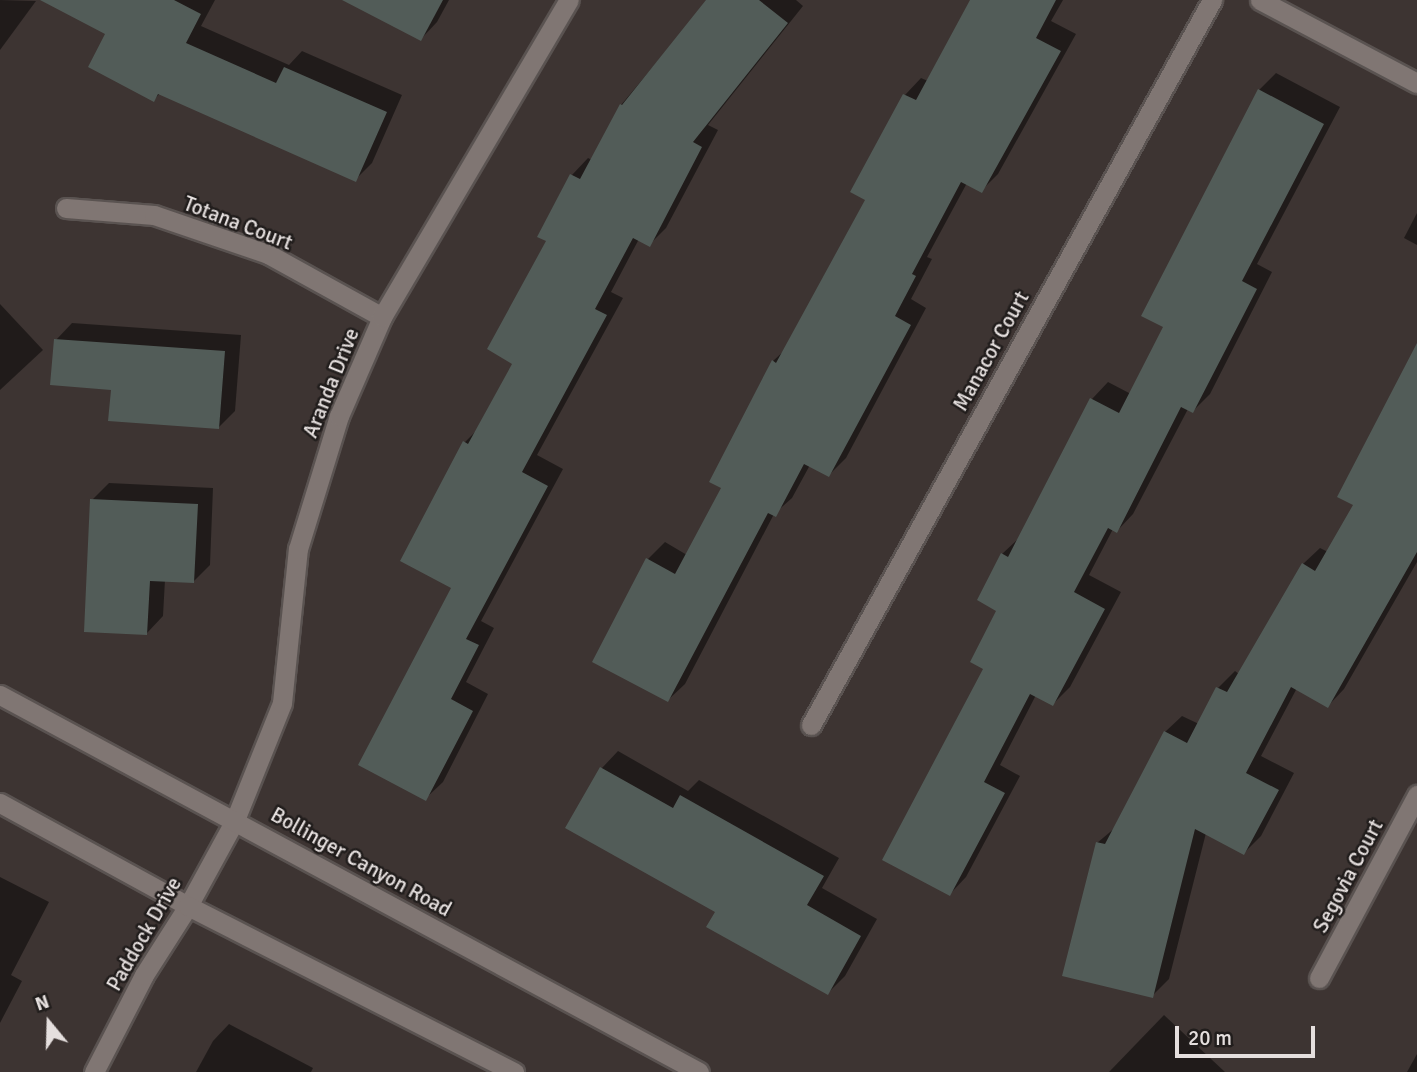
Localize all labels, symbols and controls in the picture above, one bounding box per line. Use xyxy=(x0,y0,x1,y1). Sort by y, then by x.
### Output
street label: Totana Court xyxy=(180,191,296,255)
street label: Manacor Court xyxy=(948,287,1034,415)
street label: Aranda Drive xyxy=(298,325,364,441)
street label: Bollinger Canyon Road xyxy=(266,802,456,922)
street label: Segovia Court xyxy=(1308,815,1388,937)
street label: Paddock Drive xyxy=(101,873,187,995)
north arrow xyxy=(14,988,84,1058)
text: N xyxy=(32,990,52,1017)
scale bar xyxy=(1179,1012,1319,1056)
text: 20 m xyxy=(1188,1025,1232,1051)

